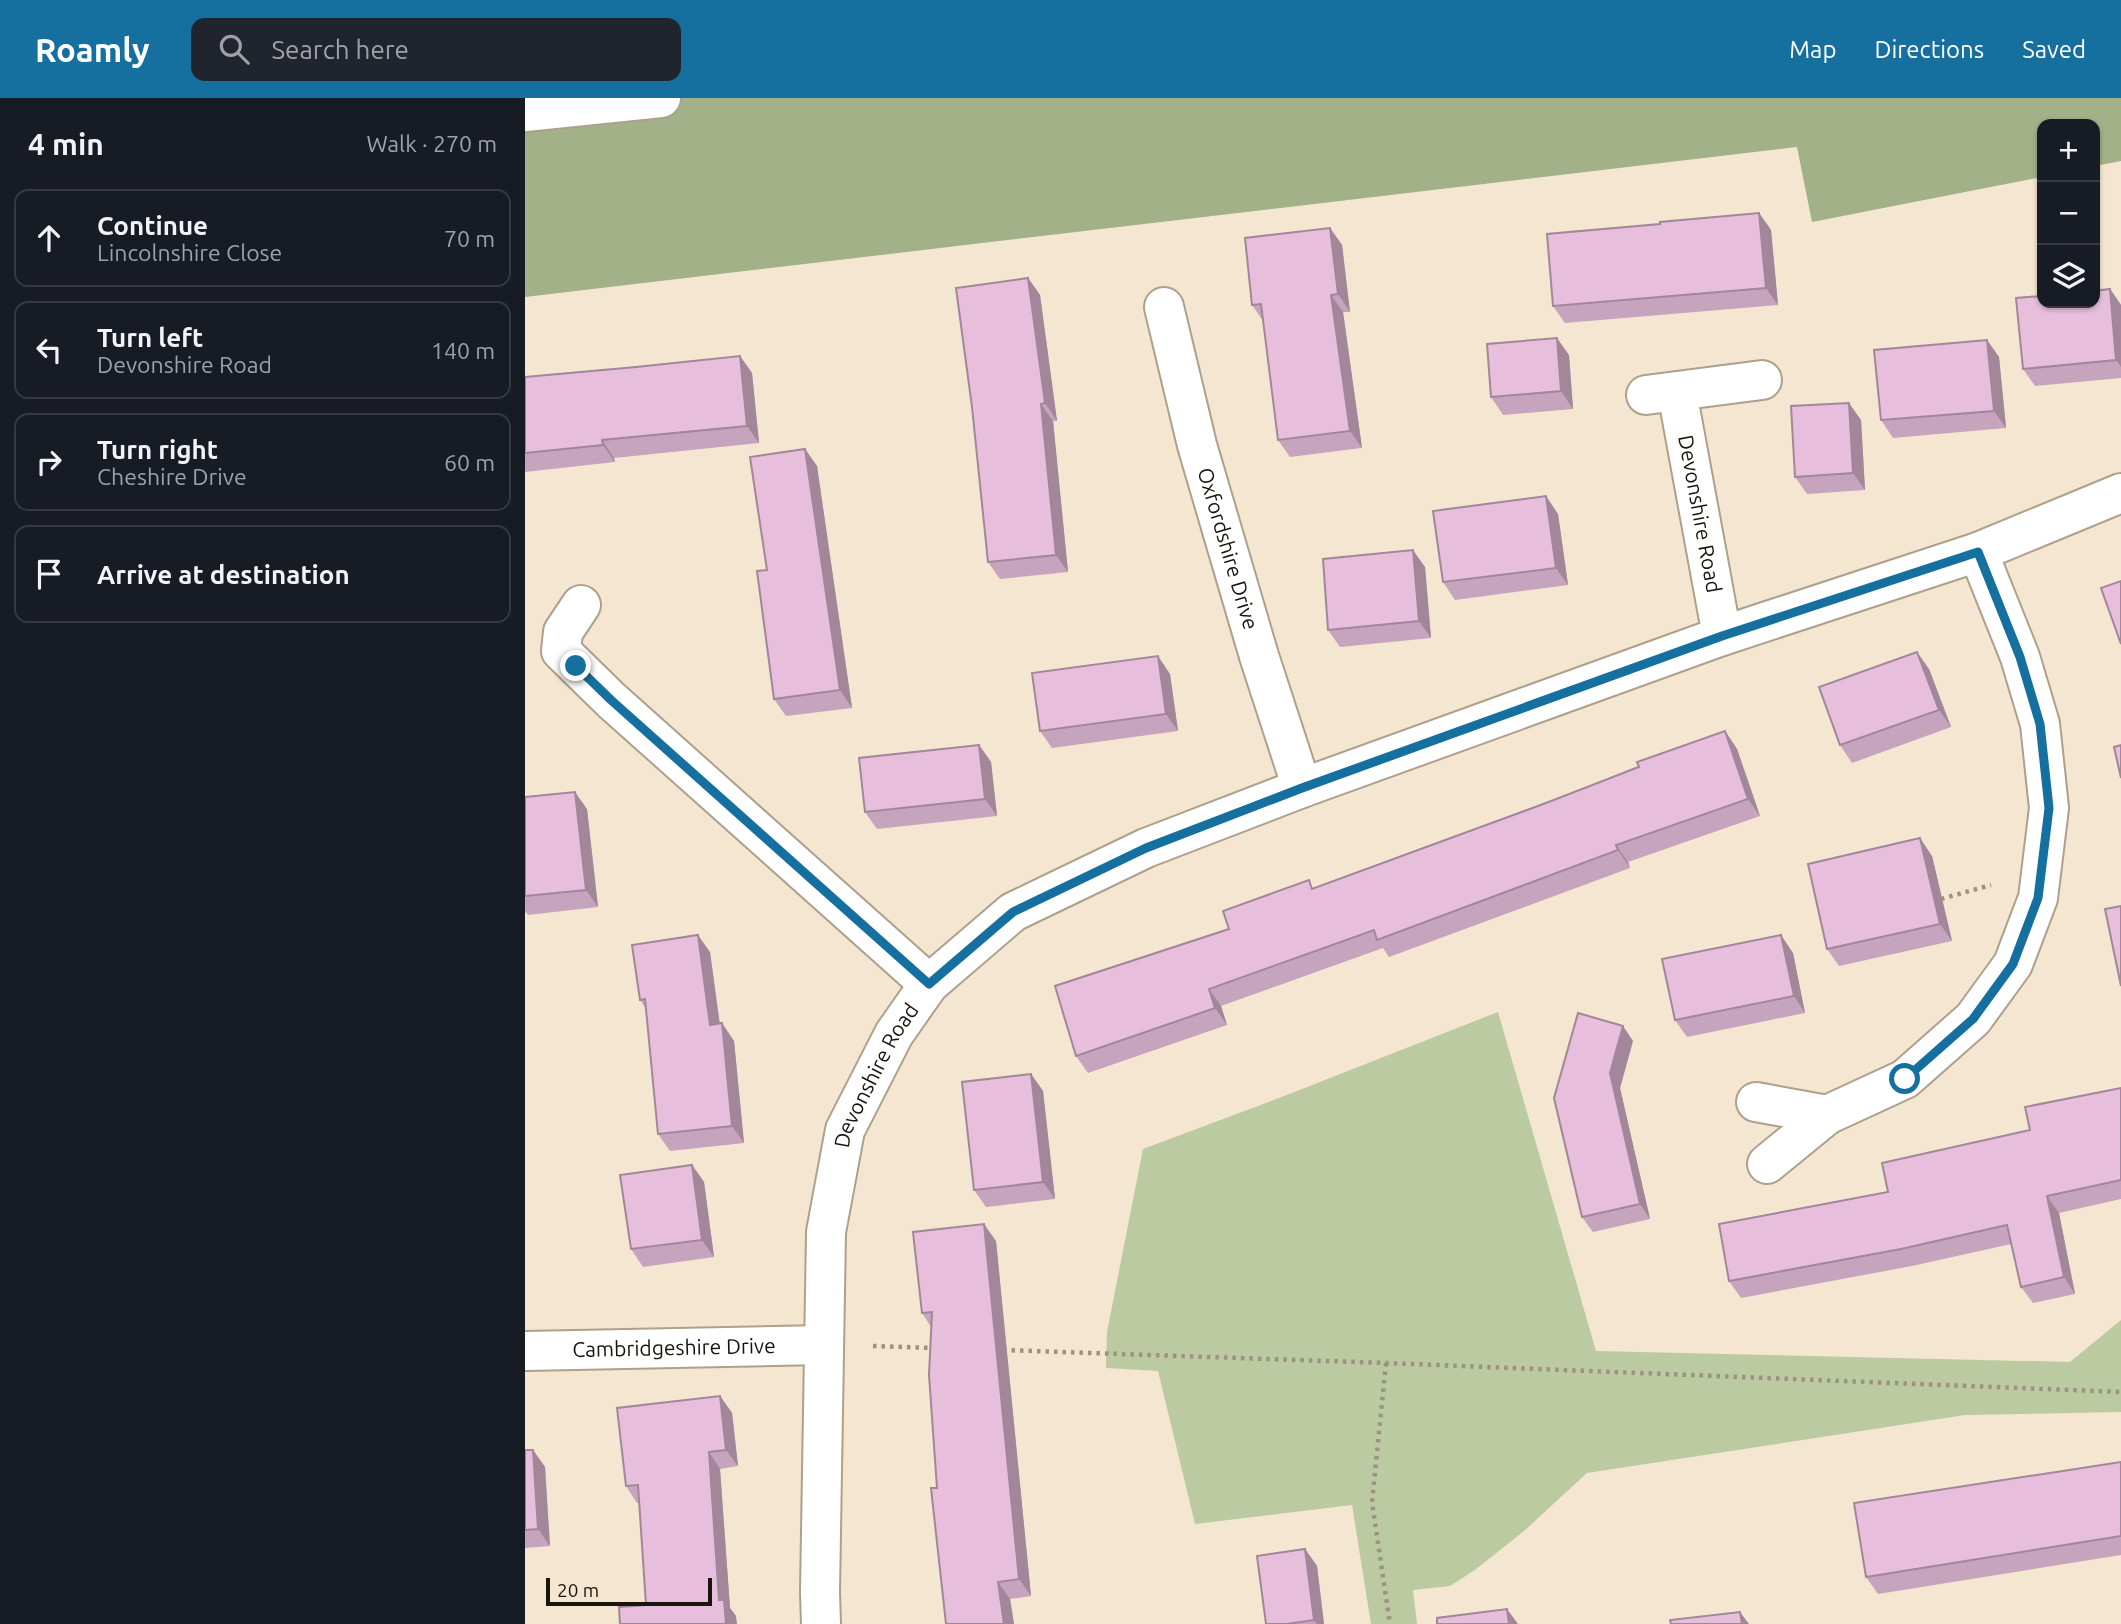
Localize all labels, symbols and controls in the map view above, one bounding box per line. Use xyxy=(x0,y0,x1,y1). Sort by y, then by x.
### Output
search box xyxy=(191,18,681,81)
icon: search xyxy=(215,30,253,68)
text: Roamly xyxy=(35,31,149,68)
text: Search here xyxy=(271,35,409,64)
text: Map xyxy=(1789,36,1836,63)
text: Directions xyxy=(1874,36,1984,63)
text: Saved xyxy=(2022,36,2086,63)
map controls xyxy=(2037,119,2100,308)
button: + xyxy=(2037,119,2100,182)
text: 4 min xyxy=(28,127,104,161)
text: Walk · 270 m xyxy=(366,131,497,156)
button: − xyxy=(2037,182,2100,245)
text: Continue xyxy=(97,211,208,240)
icon: ahead xyxy=(30,219,68,257)
text: 70 m xyxy=(444,226,495,251)
text: Lincolnshire Close xyxy=(97,240,282,265)
button: layers xyxy=(2037,245,2100,308)
text: Turn left xyxy=(97,323,203,352)
icon: left xyxy=(30,331,68,369)
text: 140 m xyxy=(431,338,495,363)
text: Devonshire Road xyxy=(97,352,272,377)
street label: Devonshire Road xyxy=(1674,433,1727,595)
text: Turn right xyxy=(97,435,218,464)
icon: right xyxy=(30,443,68,481)
text: 60 m xyxy=(444,450,495,475)
text: Cheshire Drive xyxy=(97,464,247,489)
street label: Oxfordshire Drive xyxy=(1193,465,1264,632)
icon: arrive xyxy=(30,555,68,593)
text: Arrive at destination xyxy=(97,560,350,589)
route end xyxy=(560,650,591,681)
street label: Devonshire Road xyxy=(829,998,923,1150)
route start xyxy=(1889,1063,1920,1094)
street label: Cambridgeshire Drive xyxy=(572,1333,776,1361)
scale bar xyxy=(546,1575,712,1607)
text: 20 m xyxy=(557,1579,599,1601)

